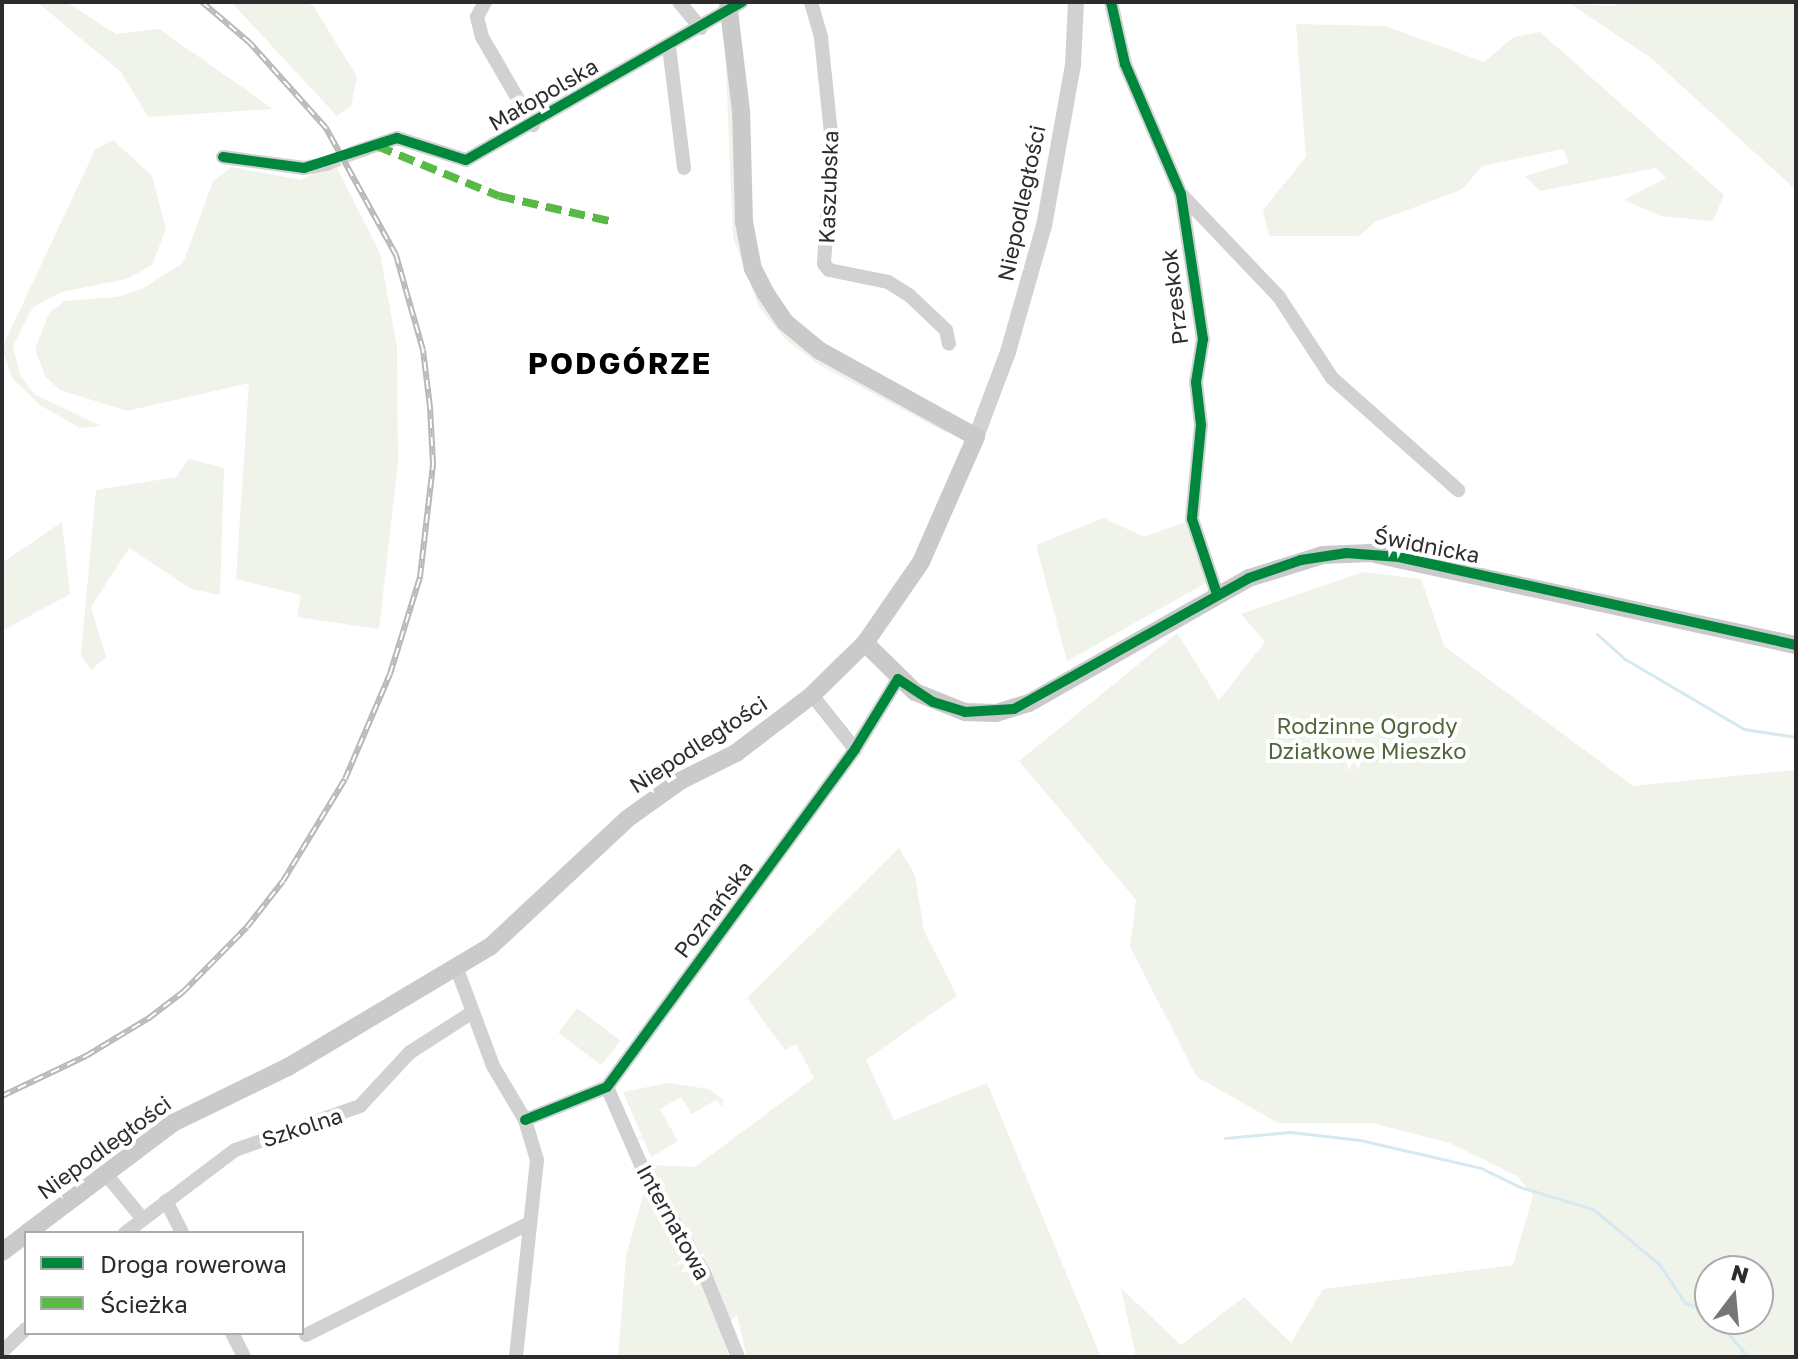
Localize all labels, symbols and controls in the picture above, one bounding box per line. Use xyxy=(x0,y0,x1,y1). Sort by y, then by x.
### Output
street label: Małopolska xyxy=(484,52,602,136)
street label: Niepodległości xyxy=(992,123,1050,283)
street label: Kaszubska xyxy=(813,130,843,244)
street label: Przeskok xyxy=(1155,248,1193,346)
district label: PODGÓRZE xyxy=(528,345,712,381)
street label: Świdnicka xyxy=(1372,522,1482,568)
street label: Niepodległości xyxy=(624,690,772,798)
park label: Rodzinne Ogrody Działkowe Mieszko xyxy=(1268,712,1466,764)
street label: Poznańska xyxy=(668,855,758,963)
street label: Niepodległości xyxy=(32,1090,176,1204)
street label: Szkolna xyxy=(258,1102,346,1152)
street label: Internatowa xyxy=(632,1160,716,1284)
legend xyxy=(24,1231,304,1335)
text: Droga rowerowa xyxy=(100,1249,287,1278)
north arrow xyxy=(1694,1255,1774,1335)
text: N xyxy=(1728,1258,1752,1289)
text: Ścieżka xyxy=(100,1289,188,1318)

